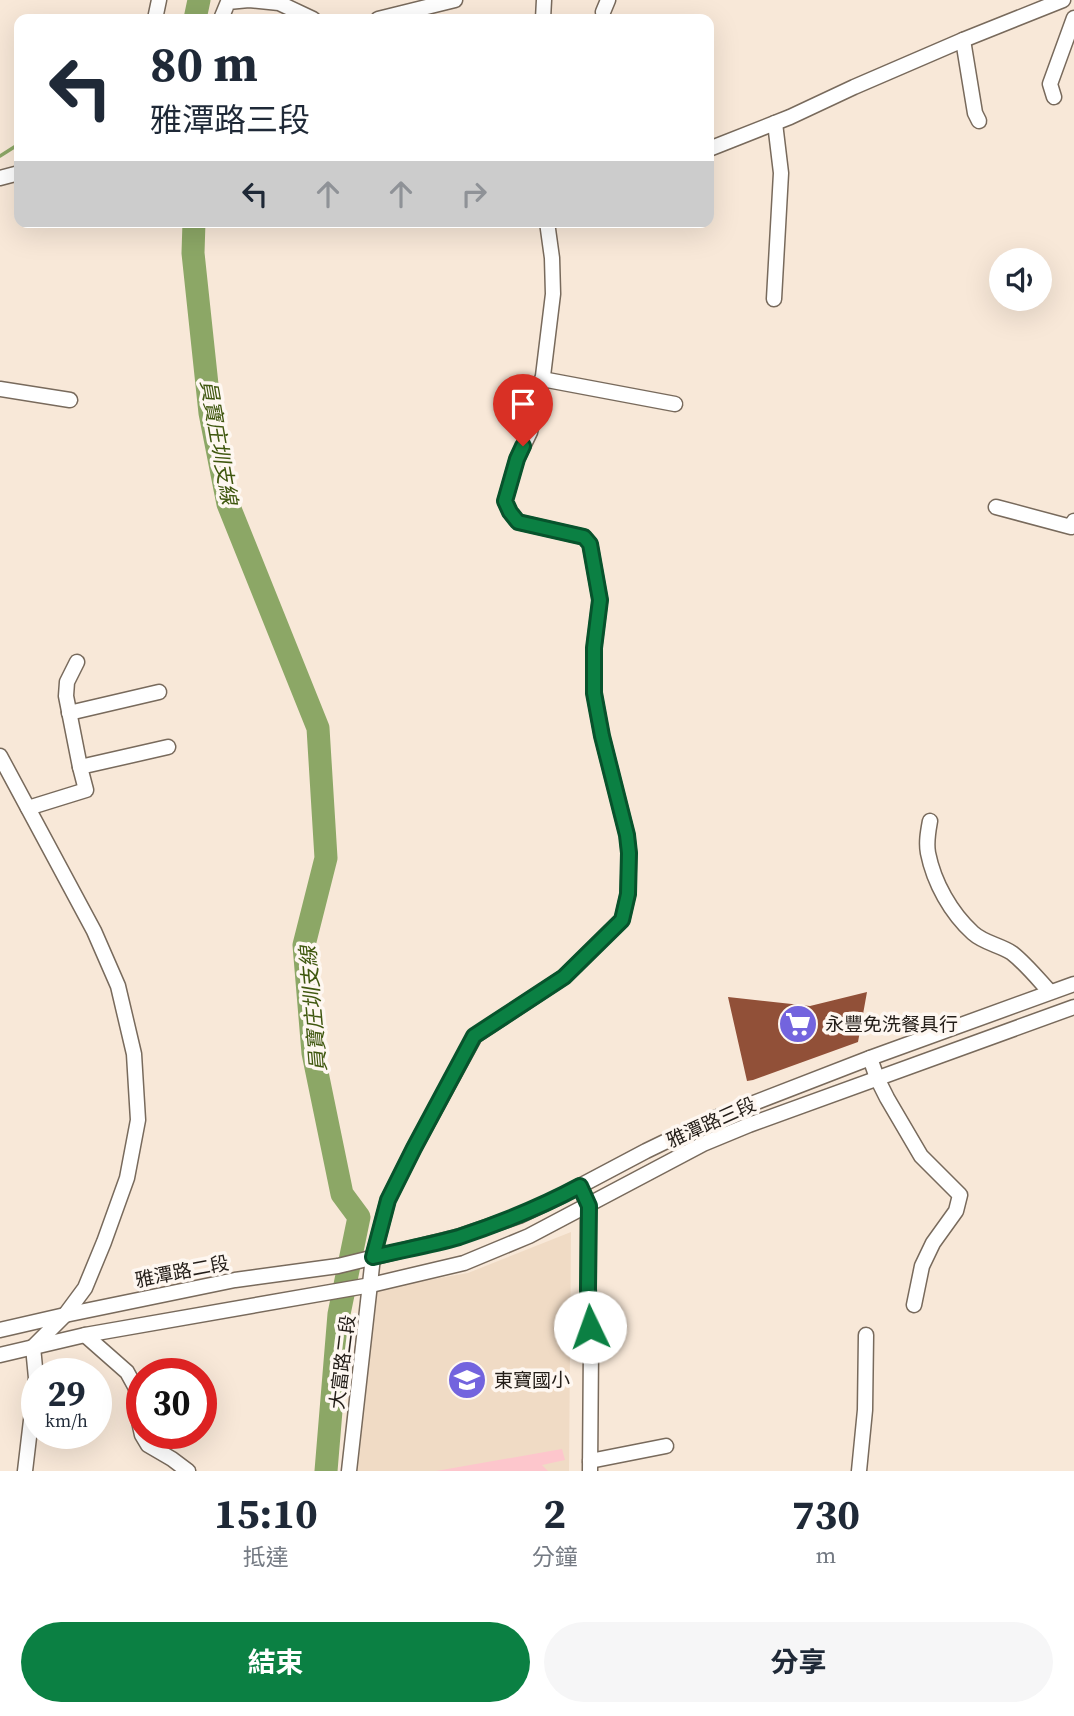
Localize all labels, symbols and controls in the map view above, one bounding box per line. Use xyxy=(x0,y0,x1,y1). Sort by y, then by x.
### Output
text: 80 m xyxy=(150,30,258,97)
icon: left xyxy=(35,42,126,133)
text: 雅潭路三段 xyxy=(150,98,310,142)
icon: left xyxy=(236,175,274,213)
icon: ahead xyxy=(309,175,347,213)
icon: ahead xyxy=(382,175,420,213)
icon: right xyxy=(455,175,493,213)
map controls xyxy=(989,248,1052,311)
button: sound xyxy=(989,248,1052,311)
pin xyxy=(493,374,553,446)
water label: 員寶庄圳支線 xyxy=(194,377,245,509)
icon: arrive xyxy=(504,385,542,423)
water label: 員寶庄圳支線 xyxy=(293,943,333,1073)
supermarket icon: 永豐免洗餐具行 xyxy=(777,1003,819,1045)
place label: 永豐免洗餐具行 xyxy=(825,1011,958,1037)
street label: 雅潭路三段 xyxy=(662,1091,760,1153)
street label: 雅潭路二段 xyxy=(133,1249,231,1293)
position arrow xyxy=(553,1290,627,1364)
street label: 大富路二段 xyxy=(323,1313,361,1411)
speed limit sign: 30 xyxy=(126,1358,217,1449)
school or university icon: 東寶國小 xyxy=(446,1359,488,1401)
place label: 東寶國小 xyxy=(494,1367,570,1393)
text: 29 xyxy=(48,1370,85,1418)
text: km/h xyxy=(45,1408,88,1433)
text: 15:10 xyxy=(214,1484,318,1542)
text: 2 xyxy=(543,1484,566,1542)
text: 730 xyxy=(792,1485,860,1543)
text: m xyxy=(815,1539,836,1571)
text: 抵達 xyxy=(243,1541,289,1573)
text: 分鐘 xyxy=(532,1541,578,1573)
button: 結束 xyxy=(21,1622,530,1702)
button: 分享 xyxy=(544,1622,1053,1702)

